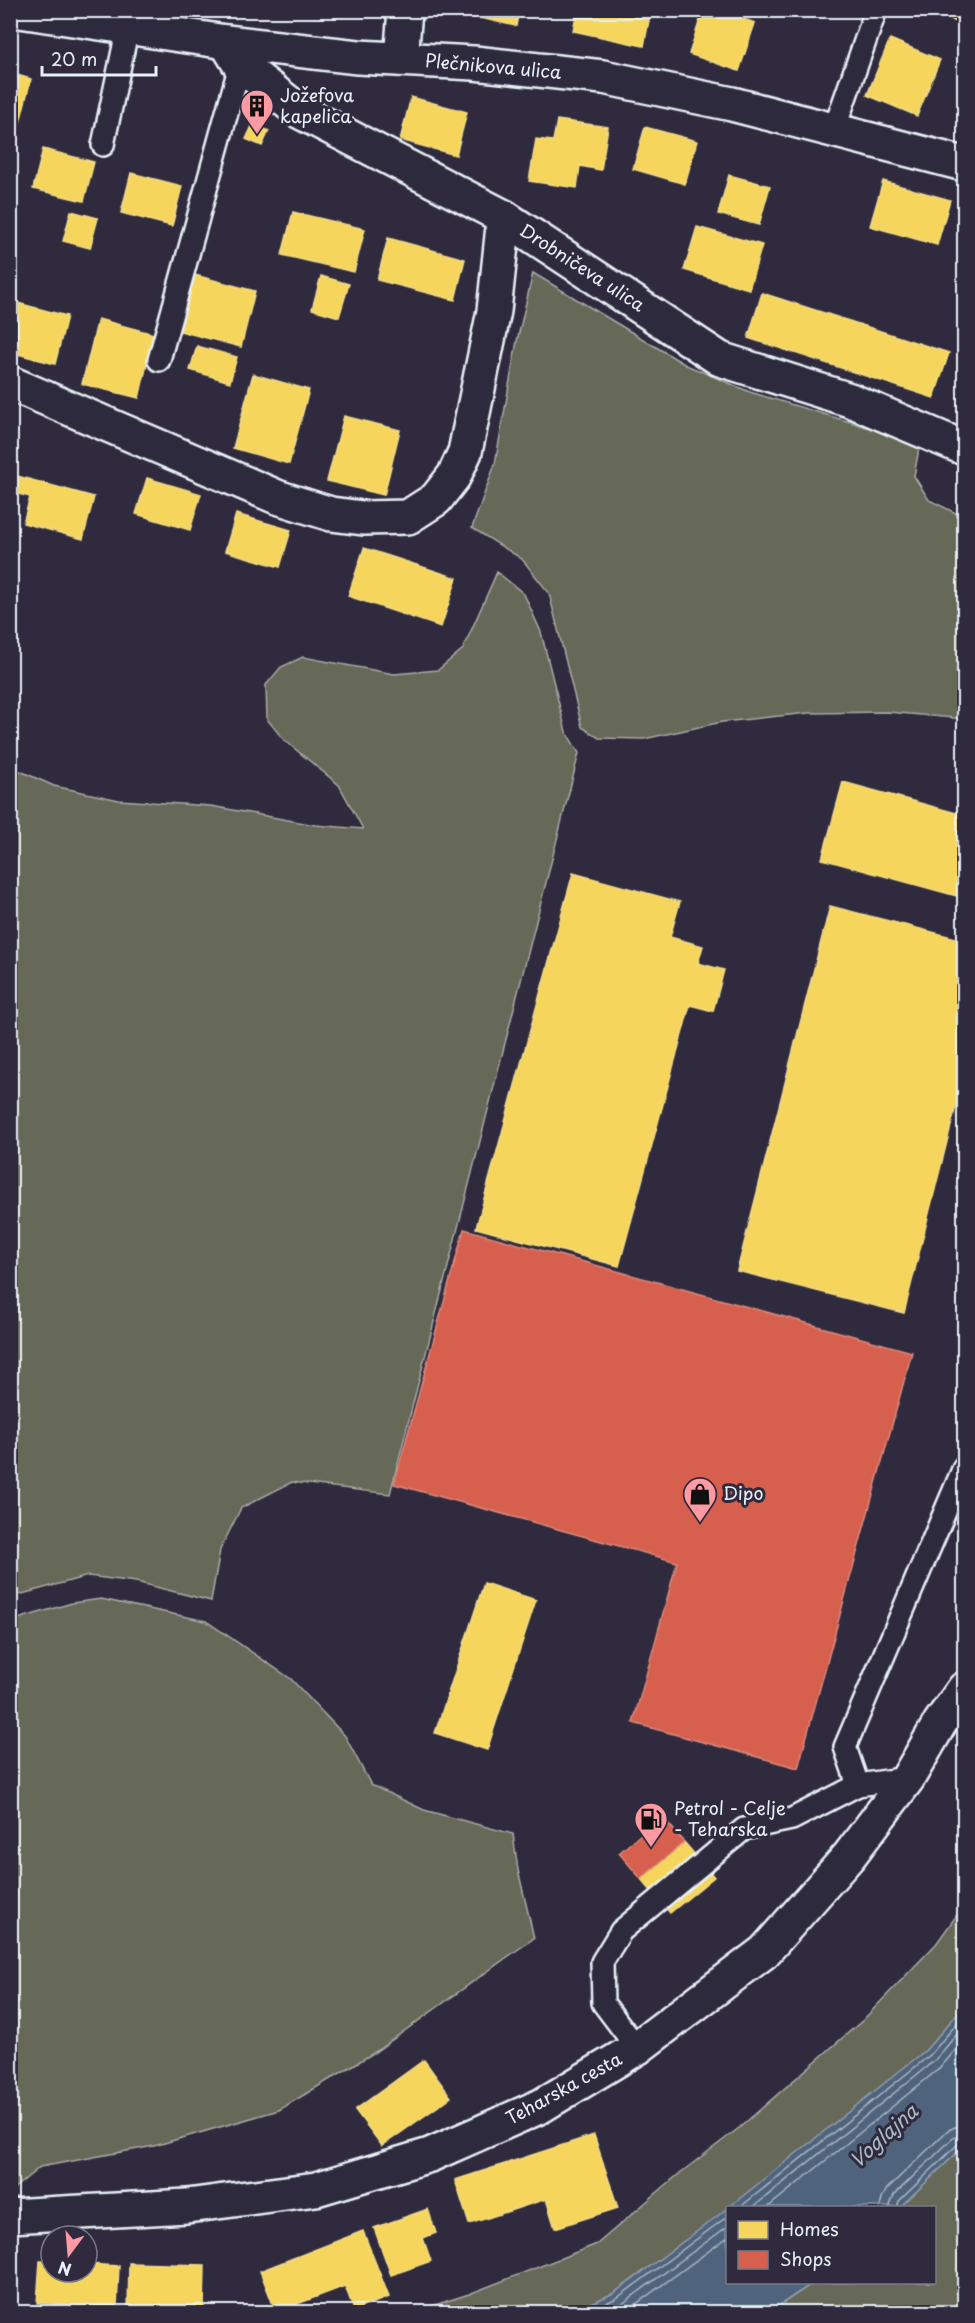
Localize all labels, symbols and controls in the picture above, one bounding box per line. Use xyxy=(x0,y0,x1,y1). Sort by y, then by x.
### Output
scale bar xyxy=(42,39,156,77)
text: 20 m xyxy=(51,45,97,72)
street label: Plečnikova ulica xyxy=(424,46,563,85)
place label: Jožefova kapelica xyxy=(280,81,354,129)
building icon: Jožefova kapelica xyxy=(239,88,275,135)
street label: Drobničeva ulica xyxy=(515,216,651,318)
shop icon: Dipo xyxy=(682,1476,718,1523)
place label: Dipo xyxy=(723,1479,763,1506)
place label: Petrol - Celje - Teharska xyxy=(674,1794,786,1842)
fuel station icon: Petrol - Celje - Teharska xyxy=(633,1801,669,1848)
street label: Teharska cesta xyxy=(500,2044,627,2131)
water label: Voglajna xyxy=(843,2096,925,2174)
legend xyxy=(726,2206,936,2284)
text: Homes xyxy=(780,2215,838,2242)
north arrow xyxy=(39,2224,99,2284)
text: Shops xyxy=(780,2245,831,2272)
text: N xyxy=(55,2256,74,2283)

